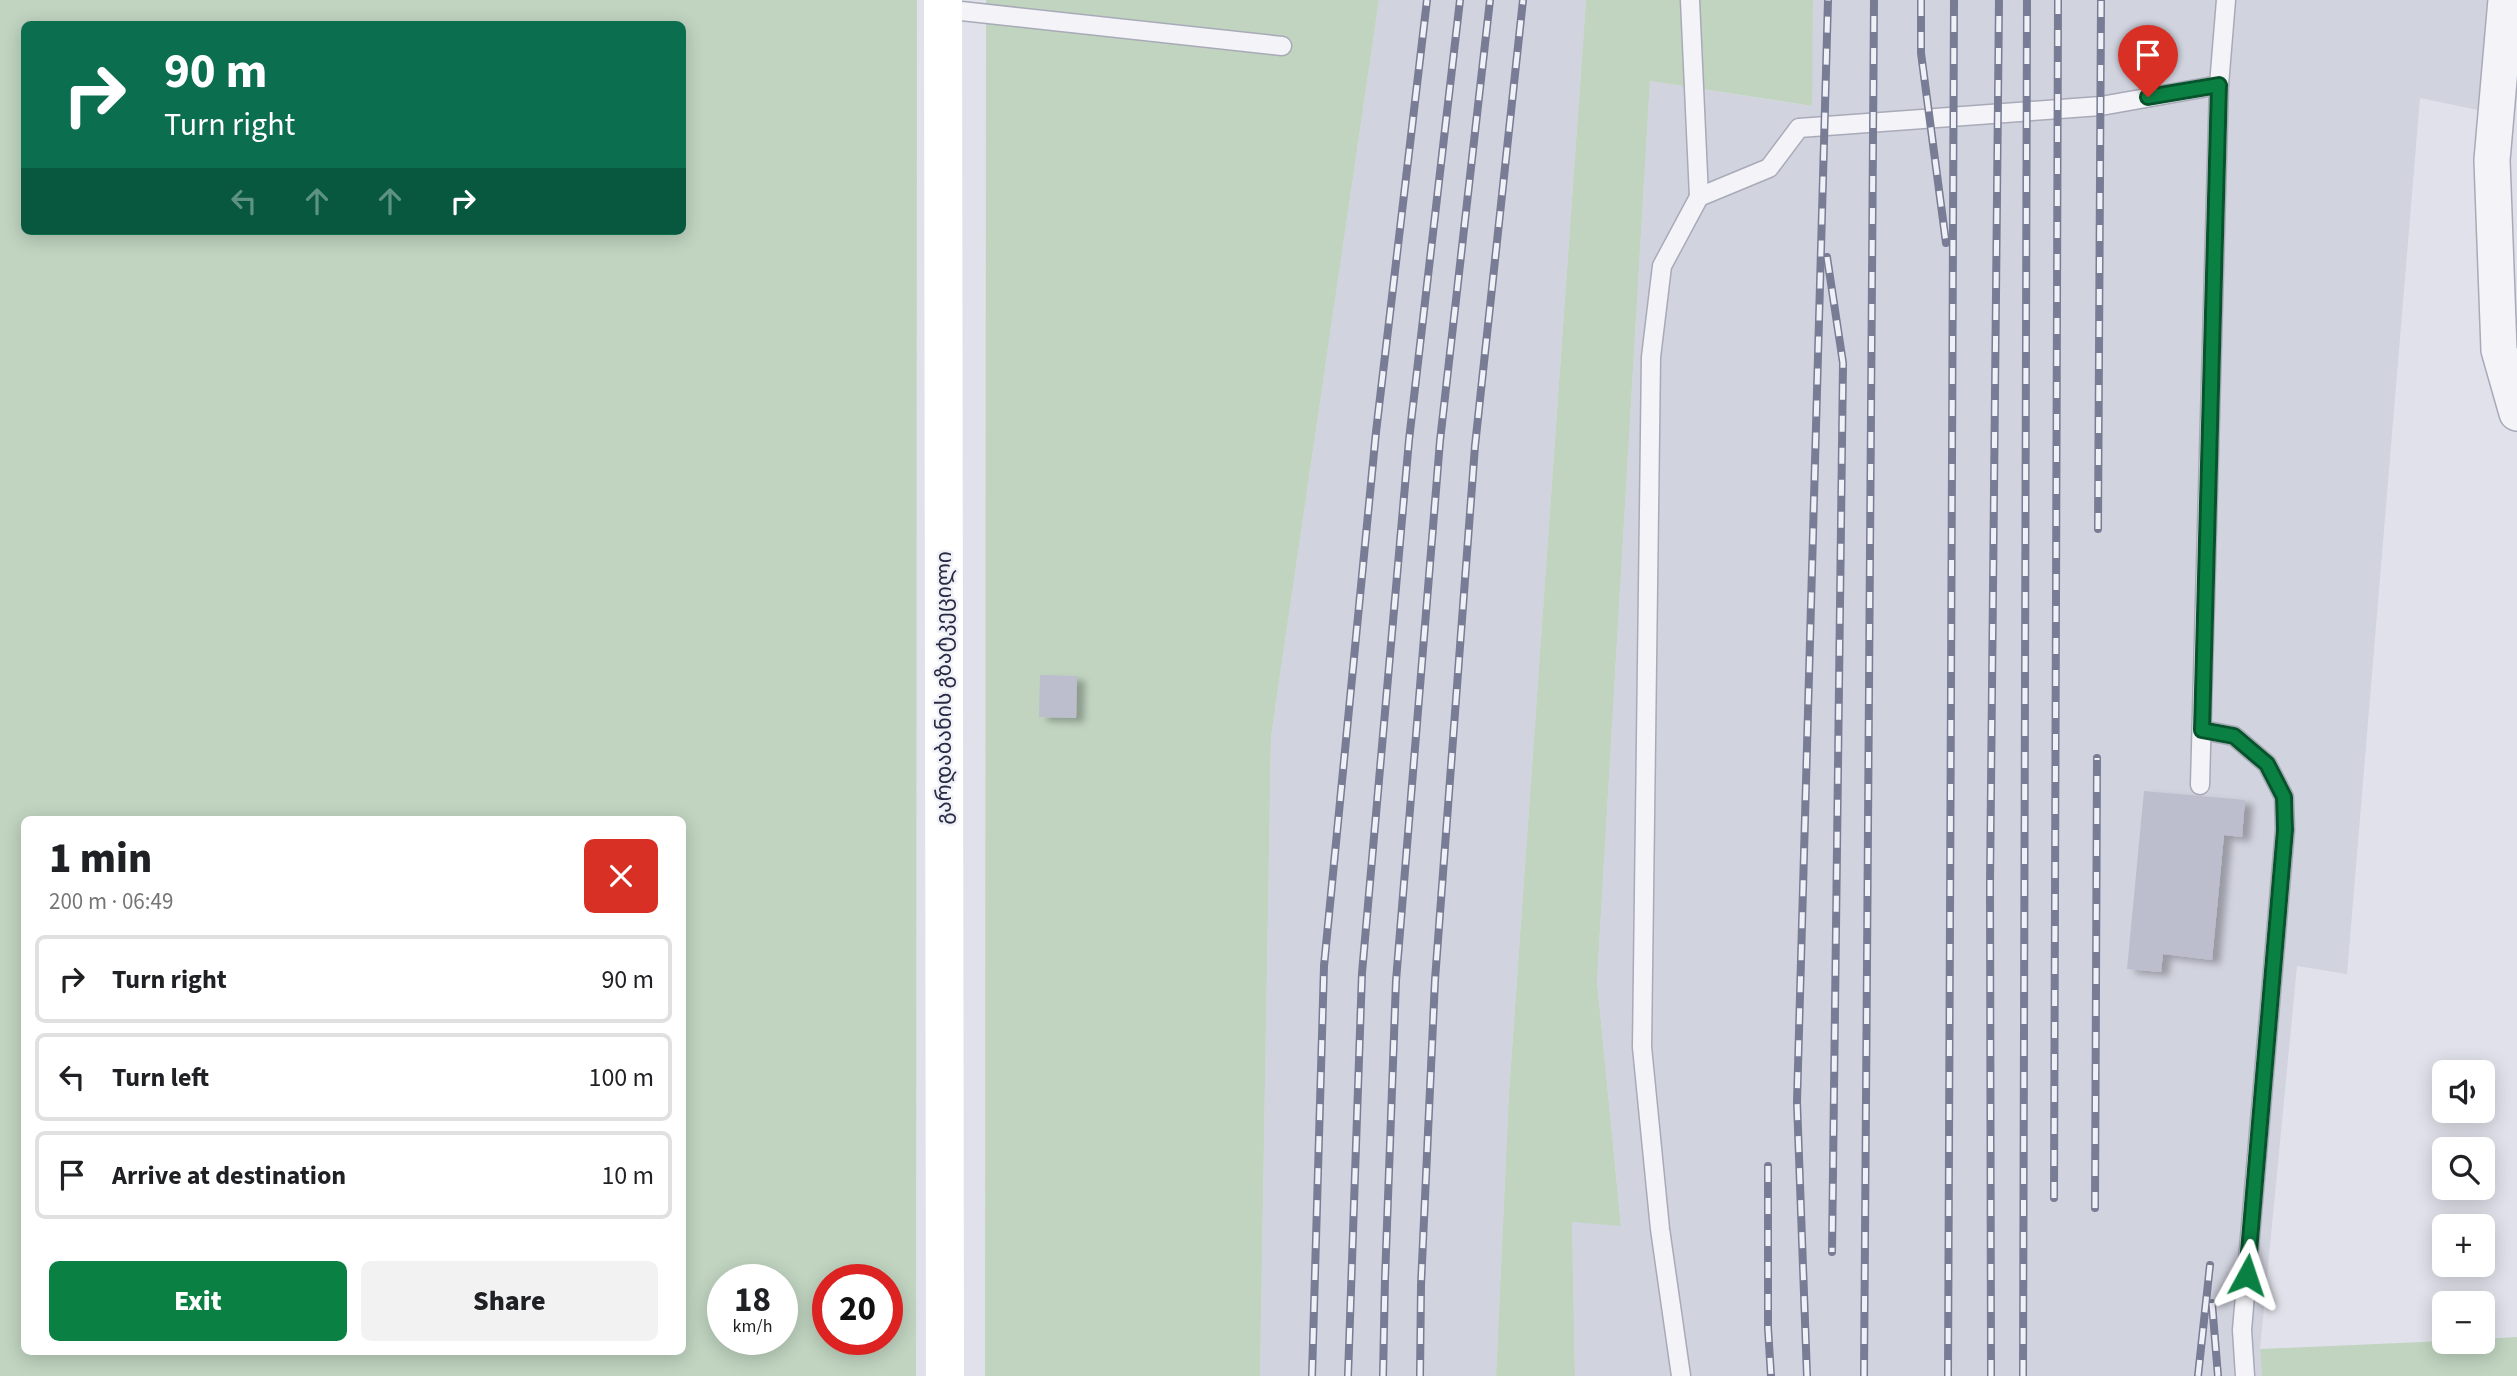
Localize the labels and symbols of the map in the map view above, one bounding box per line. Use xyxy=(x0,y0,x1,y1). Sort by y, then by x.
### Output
pin xyxy=(2118,25,2178,97)
street label: გარდაბანის გზატკეცილი xyxy=(929,551,959,825)
position arrow xyxy=(2210,1238,2284,1312)
speed limit sign: 20 xyxy=(812,1264,903,1355)

